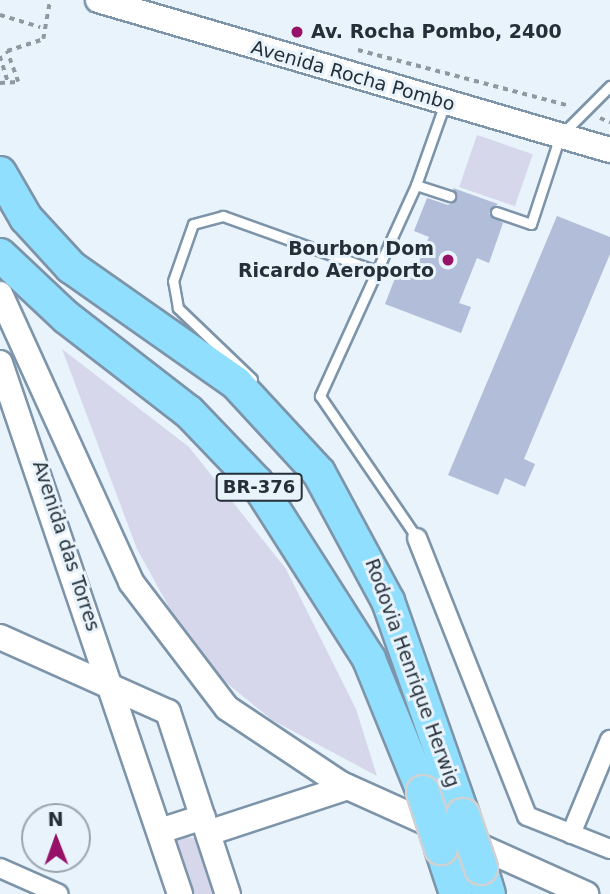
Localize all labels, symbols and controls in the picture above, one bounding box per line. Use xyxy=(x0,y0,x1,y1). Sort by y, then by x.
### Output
place label: Av. Rocha Pombo, 2400 xyxy=(311,21,562,43)
marker: Av. Rocha Pombo, 2400 xyxy=(289,24,305,40)
street label: Avenida Rocha Pombo xyxy=(249,36,457,116)
place label: Bourbon Dom Ricardo Aeroporto xyxy=(238,238,434,282)
marker: Bourbon Dom Ricardo Aeroporto xyxy=(440,252,456,268)
street label: Avenida das Torres xyxy=(28,458,104,634)
road number: BR-376 xyxy=(215,472,303,502)
street label: Rodovia Henrique Herwig xyxy=(360,556,464,790)
north arrow xyxy=(21,803,91,873)
text: N xyxy=(48,808,64,830)

